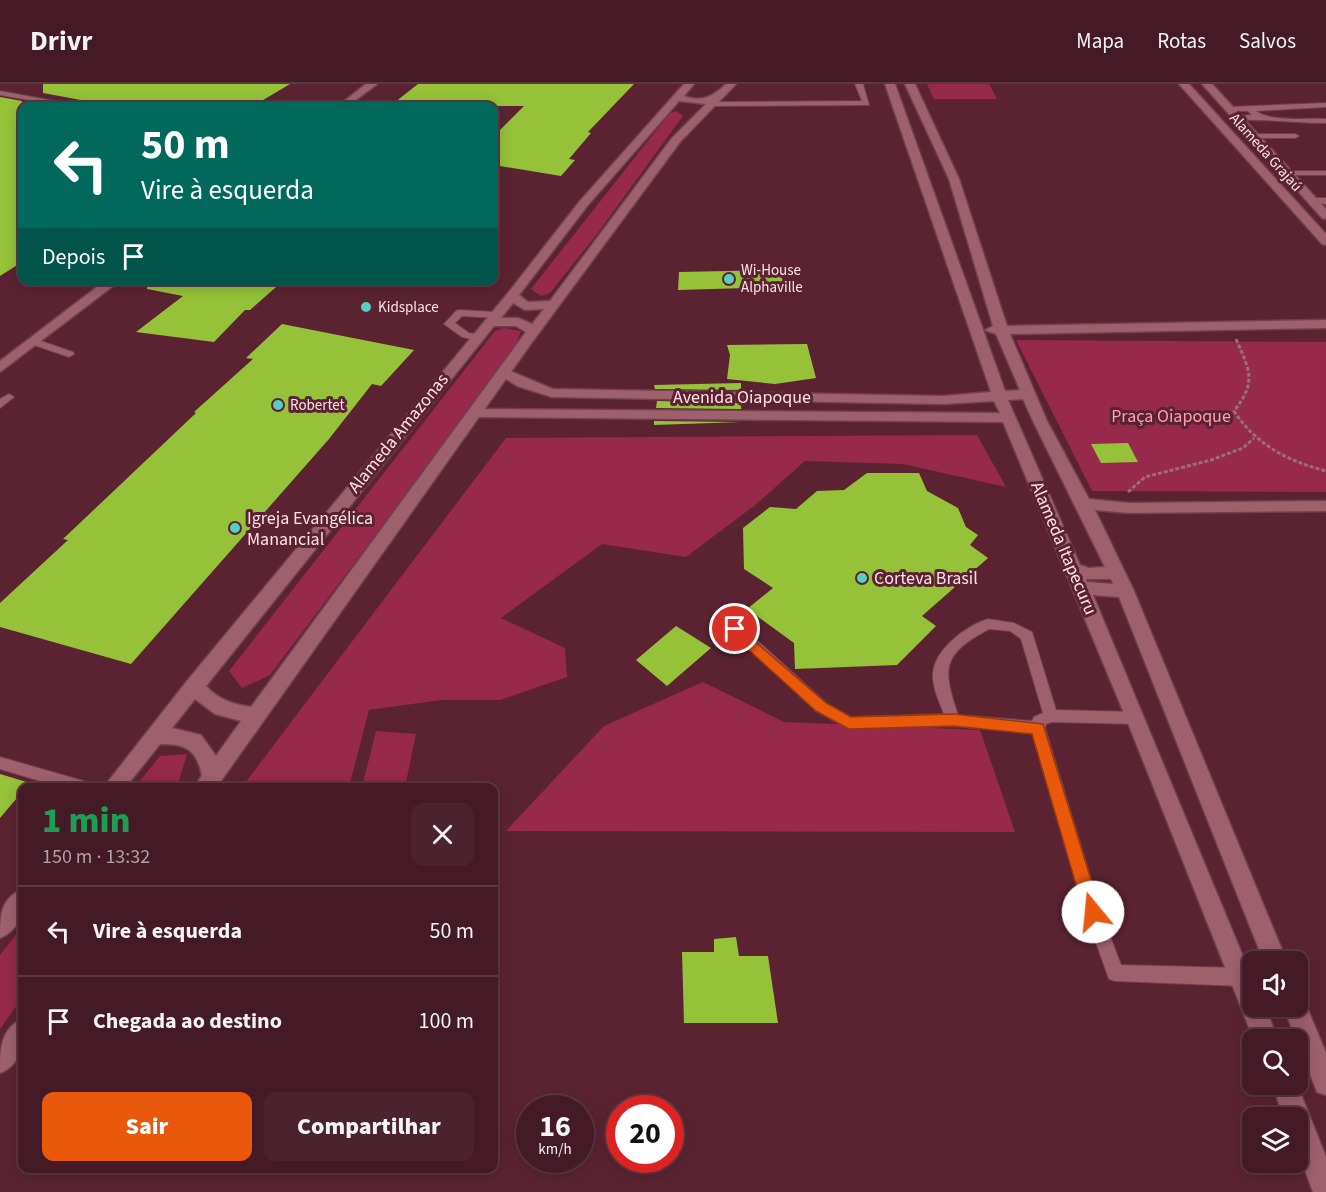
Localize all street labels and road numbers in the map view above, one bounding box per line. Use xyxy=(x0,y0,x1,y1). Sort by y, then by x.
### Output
street label: Alameda Grajaú xyxy=(1225,108,1307,196)
street label: Alameda Amazonas xyxy=(342,368,454,498)
street label: Avenida Oiapoque xyxy=(673,385,811,410)
street label: Alameda Itapecuru xyxy=(1024,478,1103,619)

